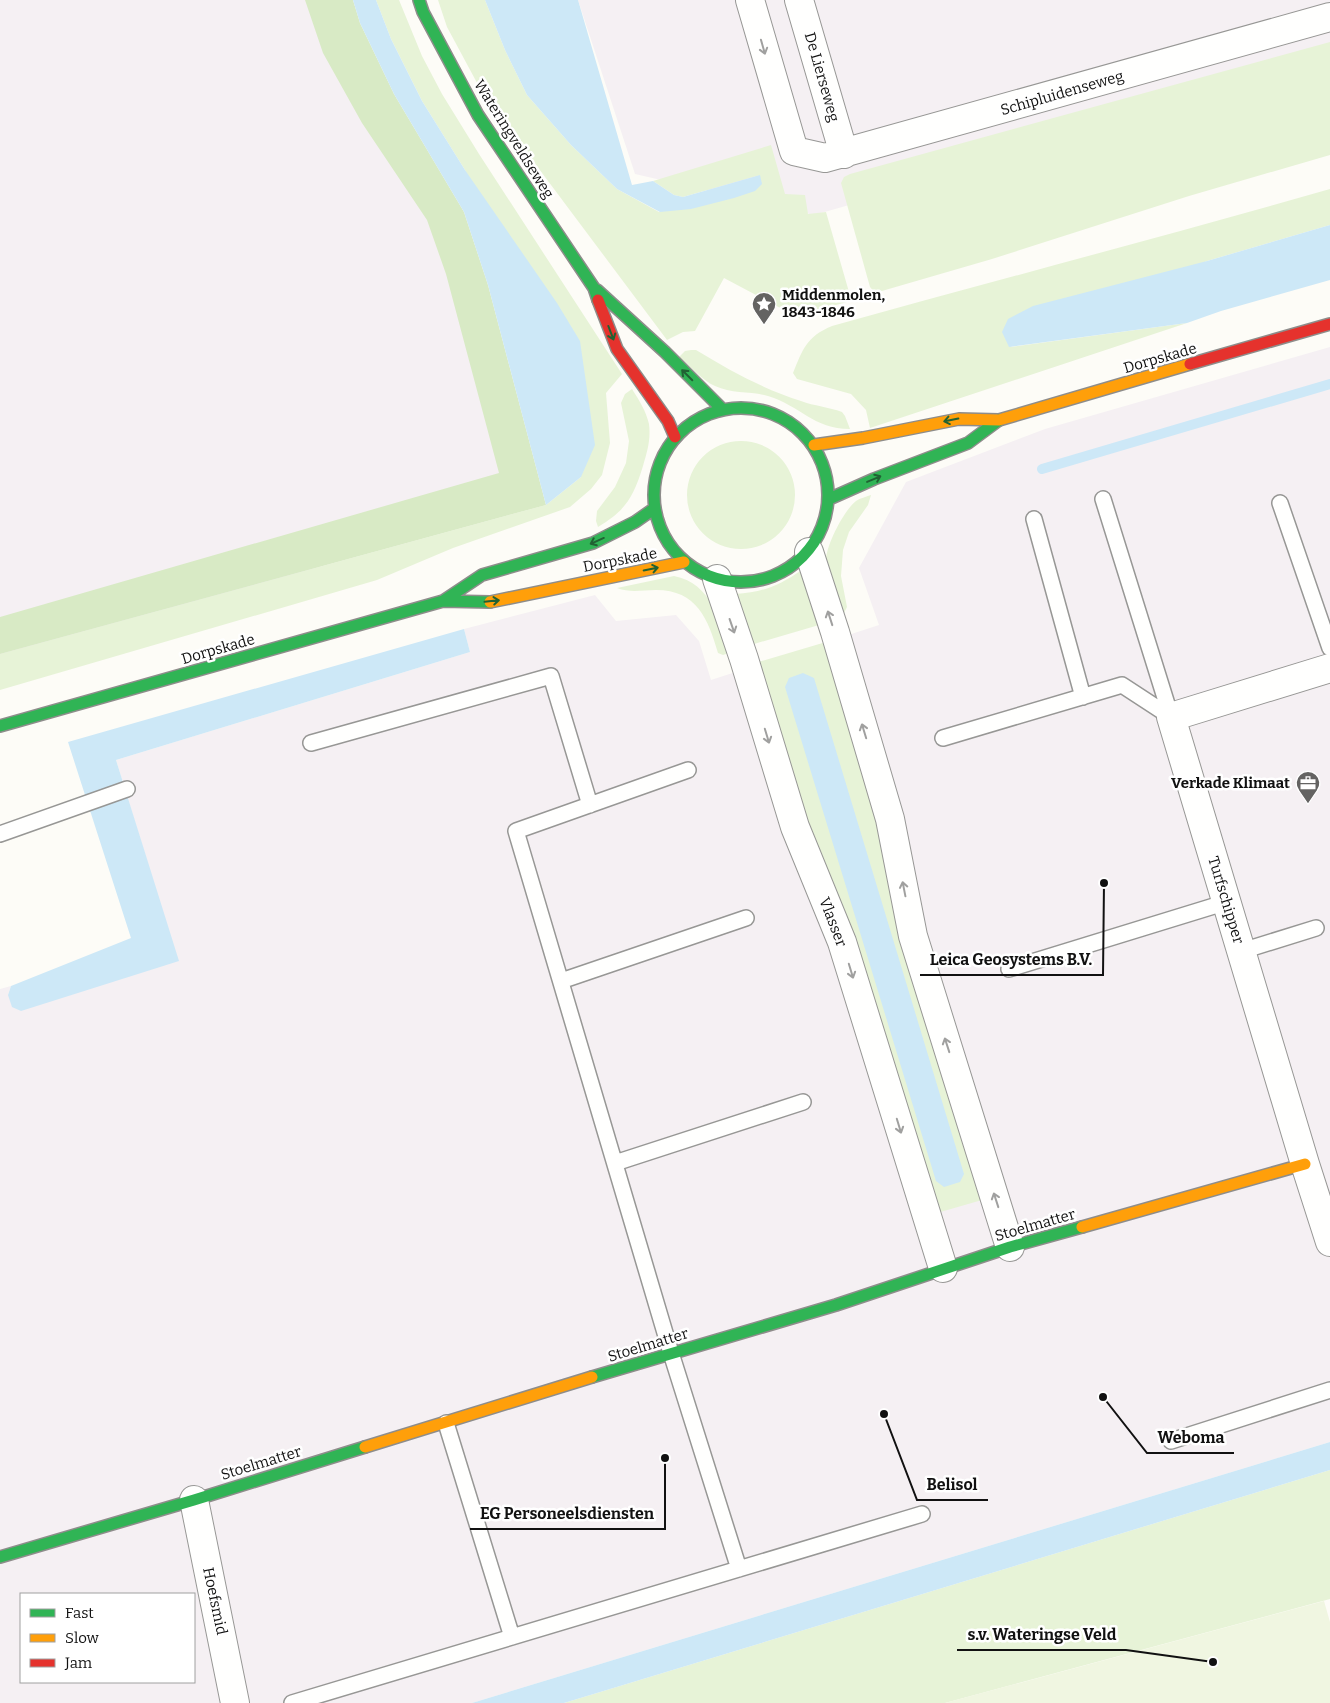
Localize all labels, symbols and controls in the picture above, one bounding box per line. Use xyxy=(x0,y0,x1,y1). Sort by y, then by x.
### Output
street label: De Lierseweg xyxy=(801,30,843,124)
one-way arrow xyxy=(759,38,769,54)
street label: Schipluidenseweg xyxy=(998,67,1126,119)
street label: Wateringveldseweg xyxy=(470,76,558,202)
place label: Middenmolen, 1843-1846 xyxy=(782,286,886,321)
place icon: Middenmolen, 1843-1846 xyxy=(751,291,777,325)
one-way arrow xyxy=(607,325,616,340)
street label: Dorpskade xyxy=(1121,339,1199,377)
one-way arrow xyxy=(681,369,694,381)
one-way arrow xyxy=(943,416,959,426)
one-way arrow xyxy=(866,474,881,484)
one-way arrow xyxy=(590,537,605,546)
street label: Dorpskade xyxy=(581,544,659,576)
one-way arrow xyxy=(643,564,659,573)
one-way arrow xyxy=(483,596,499,605)
one-way arrow xyxy=(825,611,834,626)
one-way arrow xyxy=(728,617,738,633)
street label: Dorpskade xyxy=(179,630,257,668)
one-way arrow xyxy=(859,724,869,740)
one-way arrow xyxy=(763,727,773,743)
office icon: Verkade Klimaat xyxy=(1295,770,1321,804)
place label: Verkade Klimaat xyxy=(1171,774,1290,792)
street label: Turfschipper xyxy=(1204,854,1248,946)
one-way arrow xyxy=(898,881,908,897)
street label: Vlasser xyxy=(815,895,851,950)
callout: Leica Geosystems B.V. xyxy=(920,944,1103,975)
text: Leica Geosystems B.V. xyxy=(930,950,1093,969)
one-way arrow xyxy=(846,962,856,978)
one-way arrow xyxy=(942,1037,952,1053)
one-way arrow xyxy=(894,1118,904,1134)
one-way arrow xyxy=(991,1192,1001,1208)
street label: Stoelmatter xyxy=(993,1205,1078,1245)
street label: Stoelmatter xyxy=(606,1324,691,1366)
callout: Weboma xyxy=(1147,1422,1234,1453)
text: Weboma xyxy=(1158,1428,1224,1447)
street label: Stoelmatter xyxy=(219,1442,304,1484)
callout: Belisol xyxy=(917,1469,988,1500)
text: Belisol xyxy=(926,1475,978,1494)
callout: EG Personeelsdiensten xyxy=(470,1498,665,1529)
text: EG Personeelsdiensten xyxy=(480,1504,655,1523)
street label: Hoefsmid xyxy=(199,1566,231,1637)
legend xyxy=(20,1593,195,1683)
text: Fast xyxy=(65,1604,94,1622)
callout: s.v. Wateringse Veld xyxy=(957,1619,1126,1650)
text: s.v. Wateringse Veld xyxy=(968,1625,1117,1644)
text: Slow xyxy=(65,1629,100,1647)
text: Jam xyxy=(64,1654,93,1672)

